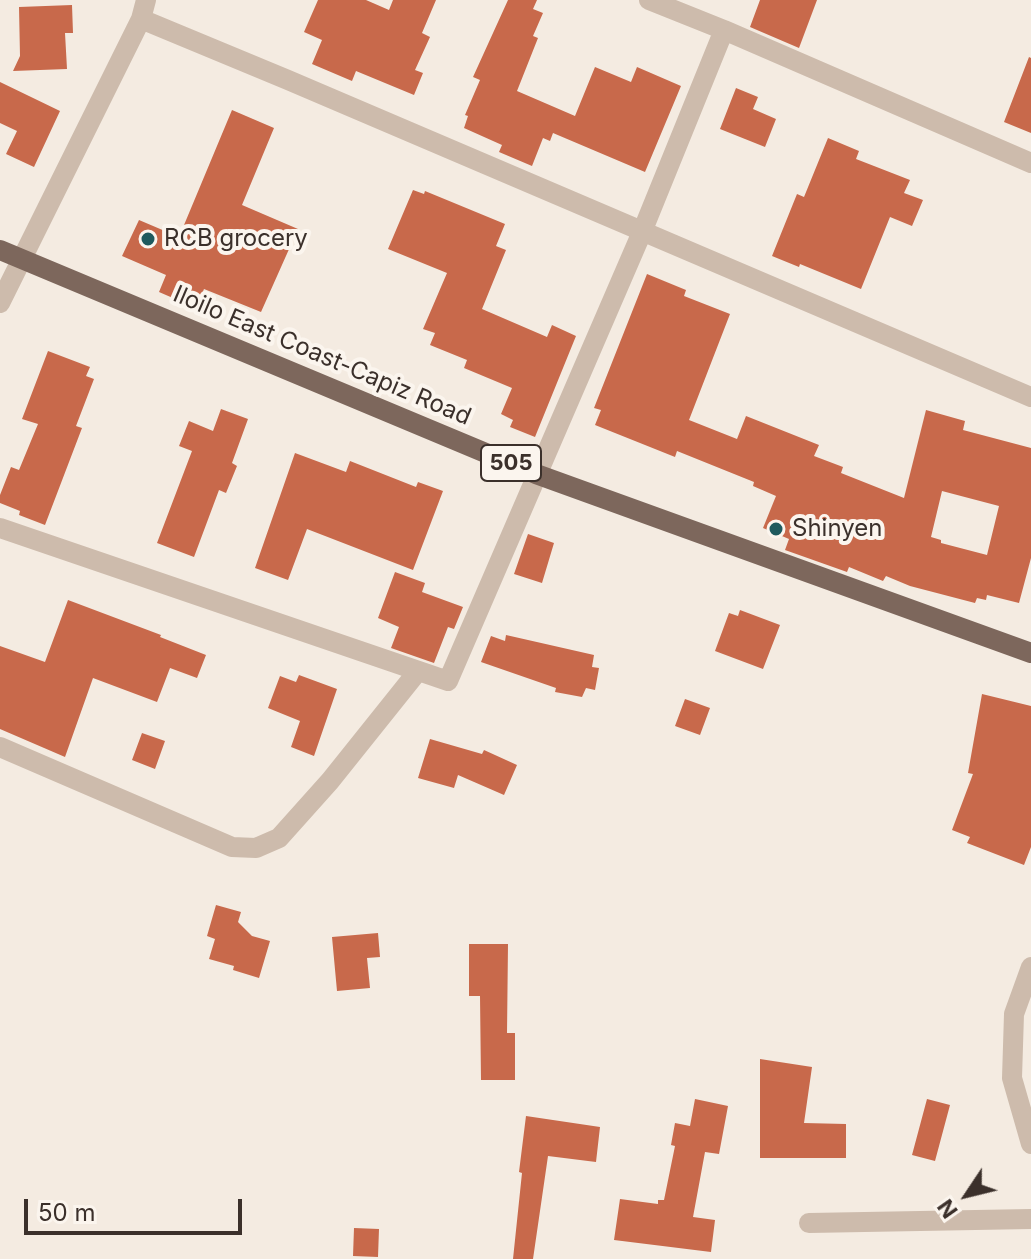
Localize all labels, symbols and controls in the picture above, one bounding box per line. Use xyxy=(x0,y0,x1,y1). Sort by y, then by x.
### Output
place label: RCB grocery xyxy=(164,225,308,253)
marker: RCB grocery xyxy=(139,230,157,248)
street label: Iloilo East Coast-Capiz Road xyxy=(169,280,475,432)
road number: 505 xyxy=(481,445,541,481)
place label: Shinyen xyxy=(792,515,882,543)
marker: Shinyen xyxy=(767,520,785,538)
north arrow xyxy=(927,1155,1007,1235)
scale bar xyxy=(28,1183,246,1233)
text: N xyxy=(932,1194,963,1223)
text: 50 m xyxy=(38,1198,96,1227)

